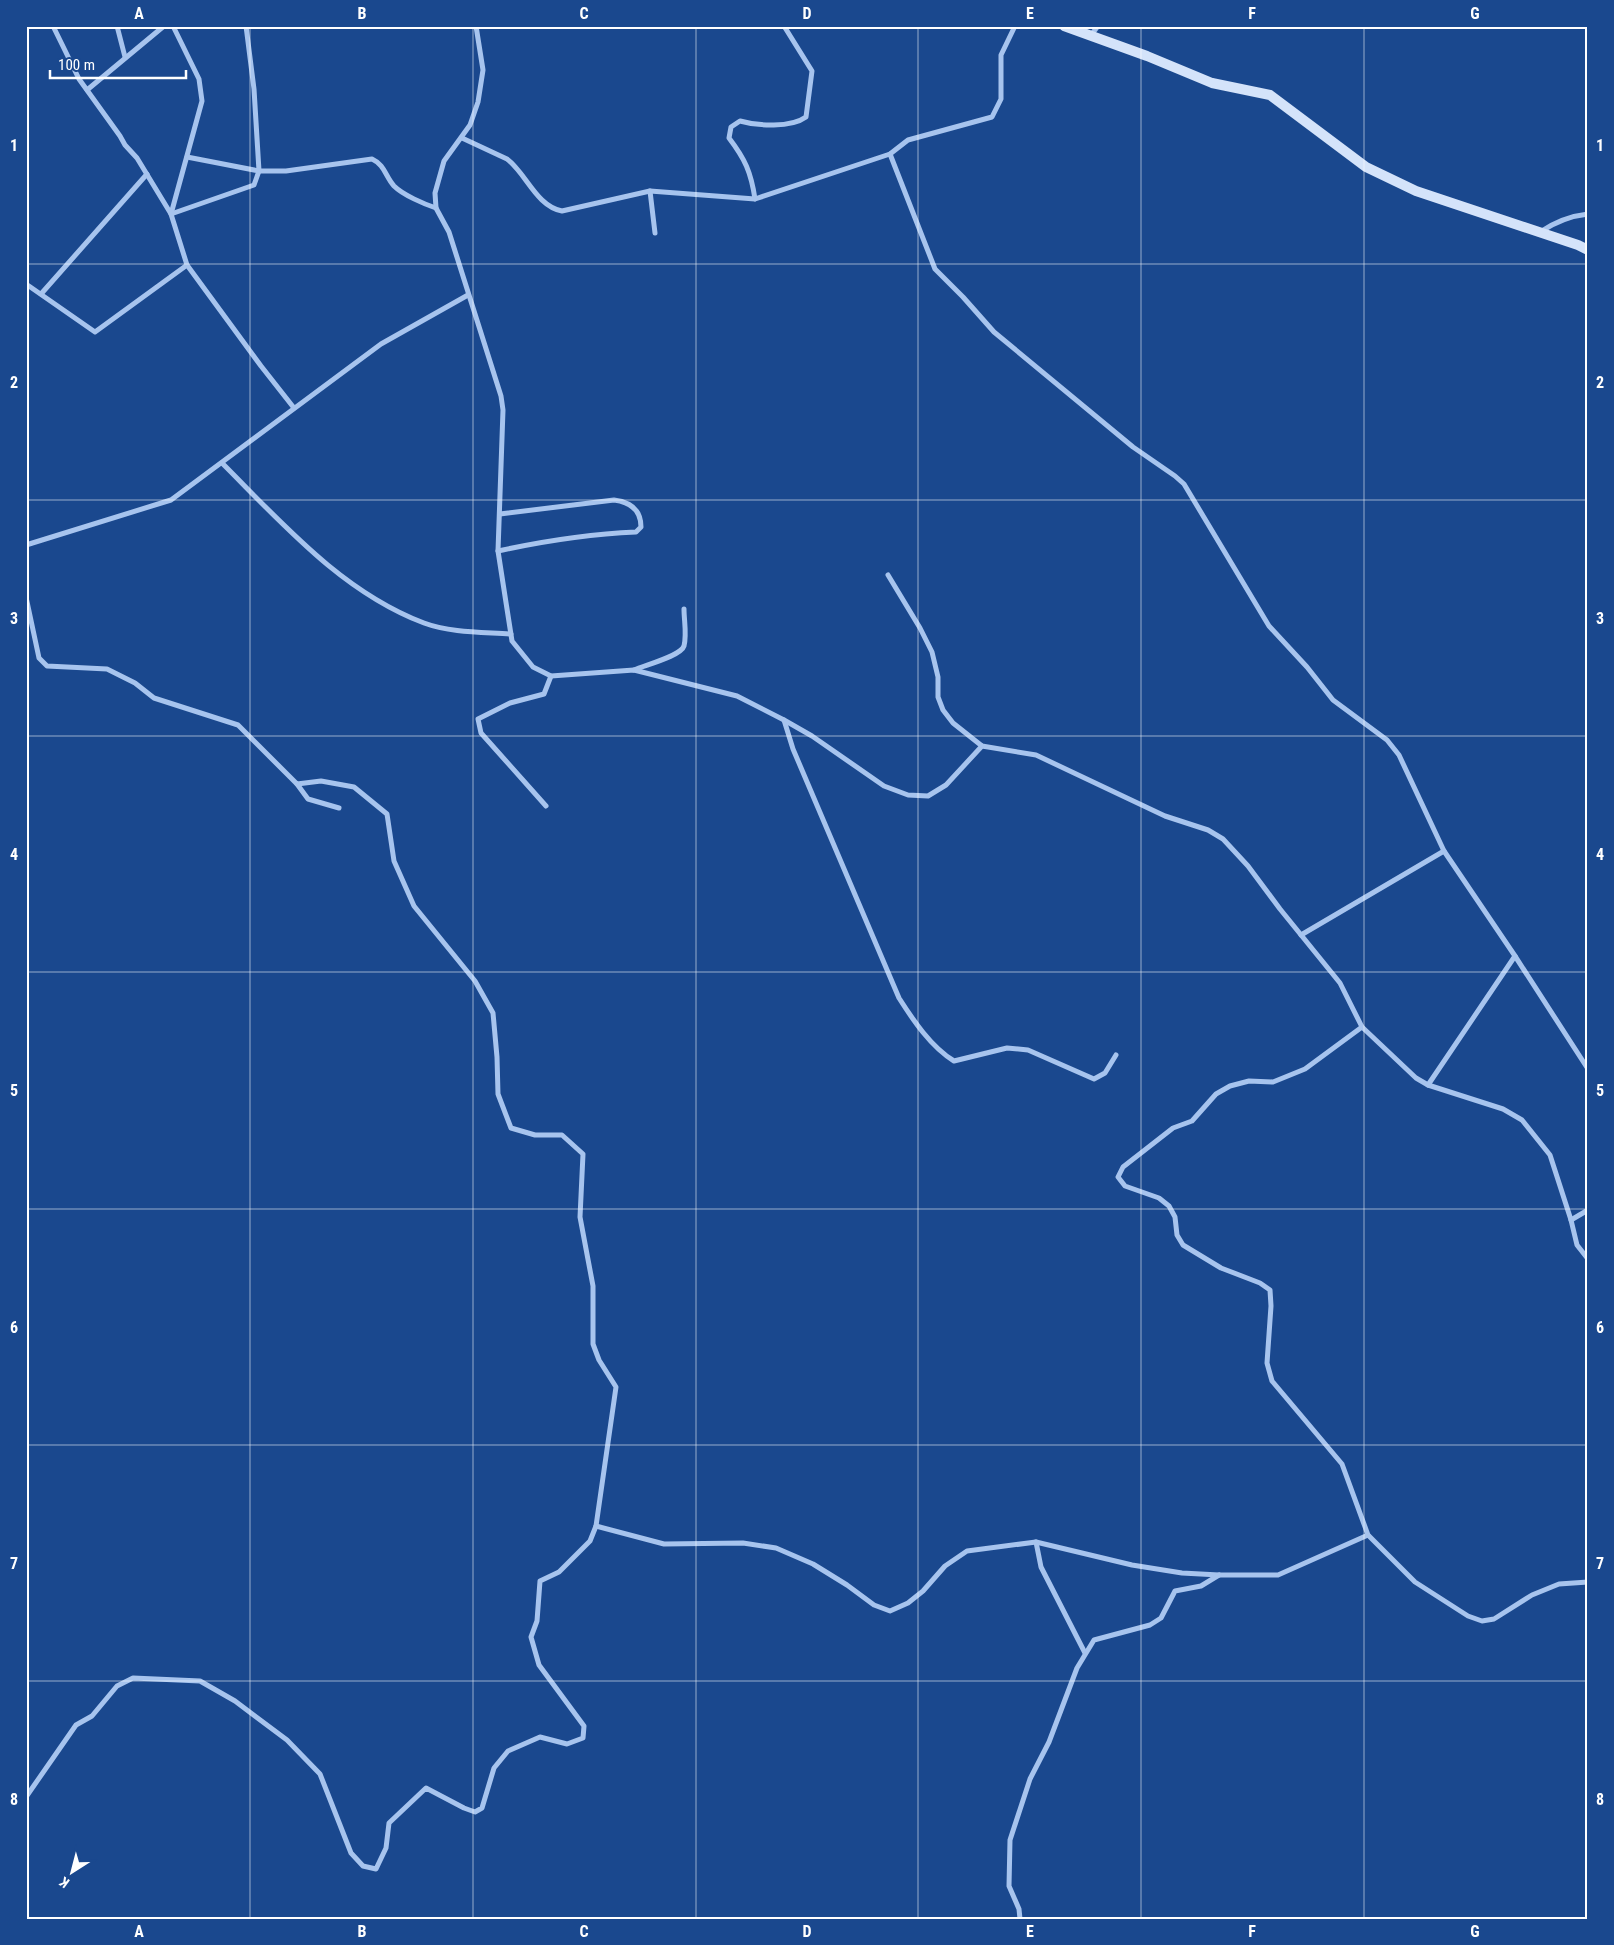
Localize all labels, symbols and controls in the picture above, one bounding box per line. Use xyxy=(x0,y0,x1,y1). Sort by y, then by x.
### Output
text: A xyxy=(134,4,144,23)
text: B xyxy=(358,4,367,23)
text: C xyxy=(579,4,589,23)
text: D xyxy=(802,4,812,23)
text: E xyxy=(1026,4,1034,23)
text: F xyxy=(1248,4,1256,23)
text: G xyxy=(1470,4,1480,23)
scale bar xyxy=(50,48,186,80)
text: 100 m xyxy=(58,56,95,74)
text: 1 xyxy=(10,136,18,155)
text: 1 xyxy=(1596,136,1604,155)
text: 2 xyxy=(10,373,18,392)
text: 2 xyxy=(1596,373,1604,392)
text: 3 xyxy=(10,609,18,628)
text: 3 xyxy=(1596,609,1604,628)
text: 4 xyxy=(10,845,18,864)
text: 4 xyxy=(1596,845,1604,864)
text: 5 xyxy=(10,1081,18,1100)
text: 5 xyxy=(1596,1081,1604,1100)
text: 6 xyxy=(10,1318,18,1337)
text: 6 xyxy=(1596,1318,1604,1337)
text: 7 xyxy=(10,1554,18,1573)
text: 7 xyxy=(1596,1554,1604,1573)
text: 8 xyxy=(10,1790,18,1809)
text: 8 xyxy=(1596,1790,1604,1809)
north arrow xyxy=(48,1848,98,1898)
text: K xyxy=(56,1874,72,1891)
text: A xyxy=(134,1922,144,1941)
text: B xyxy=(358,1922,367,1941)
text: C xyxy=(579,1922,589,1941)
text: D xyxy=(802,1922,812,1941)
text: E xyxy=(1026,1922,1034,1941)
text: F xyxy=(1248,1922,1256,1941)
text: G xyxy=(1470,1922,1480,1941)

